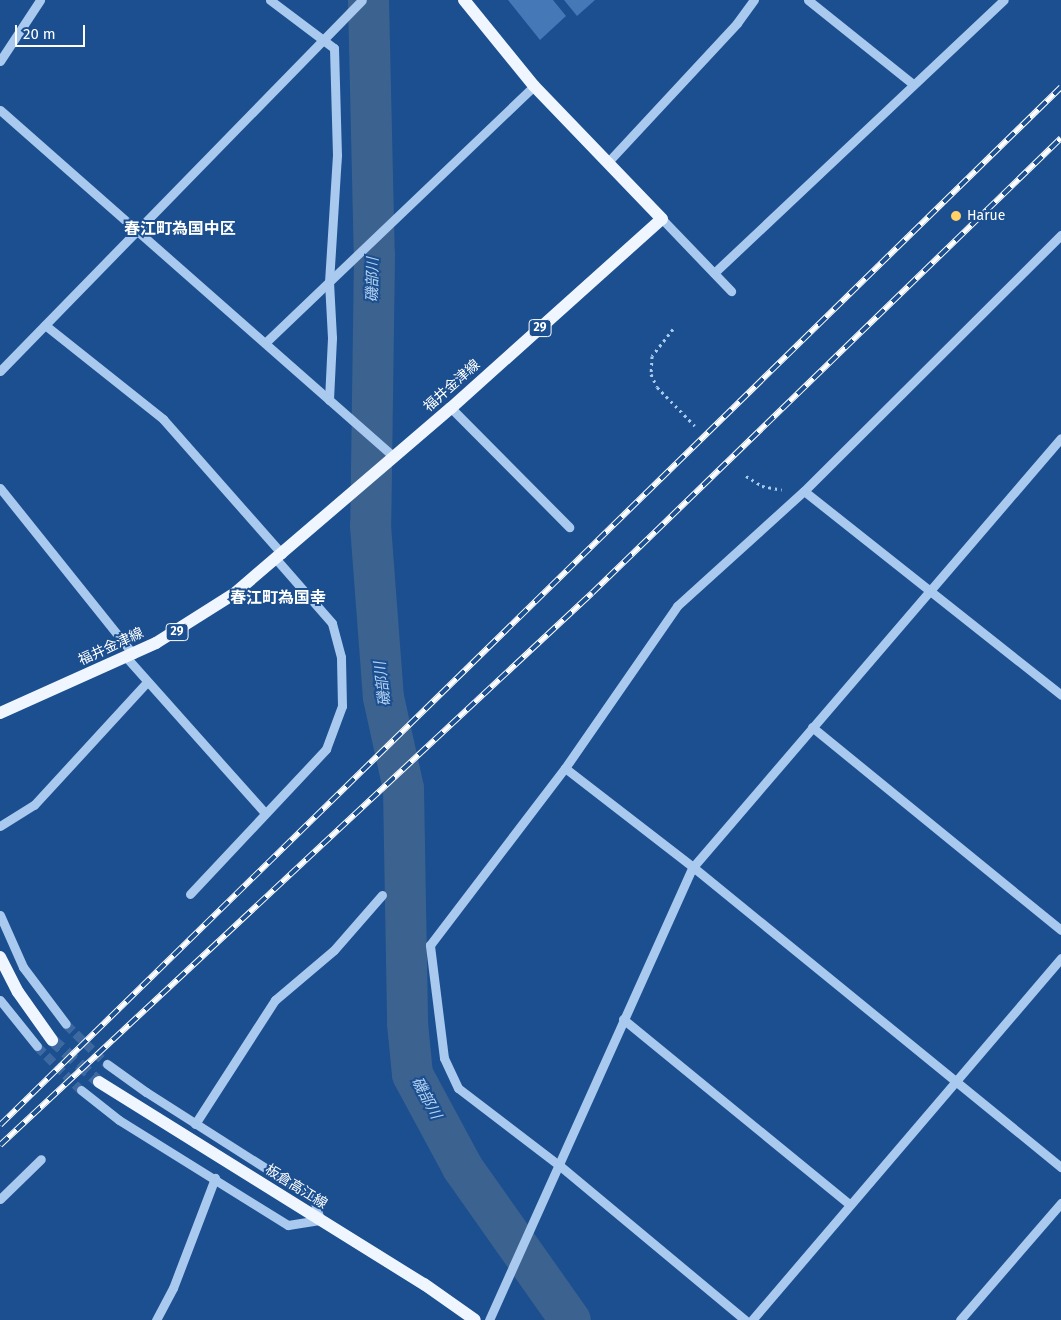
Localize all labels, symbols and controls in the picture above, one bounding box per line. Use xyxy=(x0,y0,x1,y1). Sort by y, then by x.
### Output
scale bar xyxy=(18,15,88,47)
text: 20 m xyxy=(23,25,56,43)
place label: Harue xyxy=(967,208,1005,224)
marker: Harue xyxy=(949,209,963,223)
district label: 春江町為国中区 xyxy=(124,219,236,239)
water label: 磯部川 xyxy=(364,257,382,303)
road number: 29 xyxy=(528,318,552,338)
street label: 福井金津線 xyxy=(420,356,484,416)
district label: 春江町為国幸 xyxy=(230,588,326,608)
road number: 29 xyxy=(164,622,190,642)
street label: 福井金津線 xyxy=(76,625,146,669)
water label: 磯部川 xyxy=(371,661,395,707)
water label: 磯部川 xyxy=(407,1074,445,1122)
street label: 板倉高江線 xyxy=(262,1161,330,1213)

